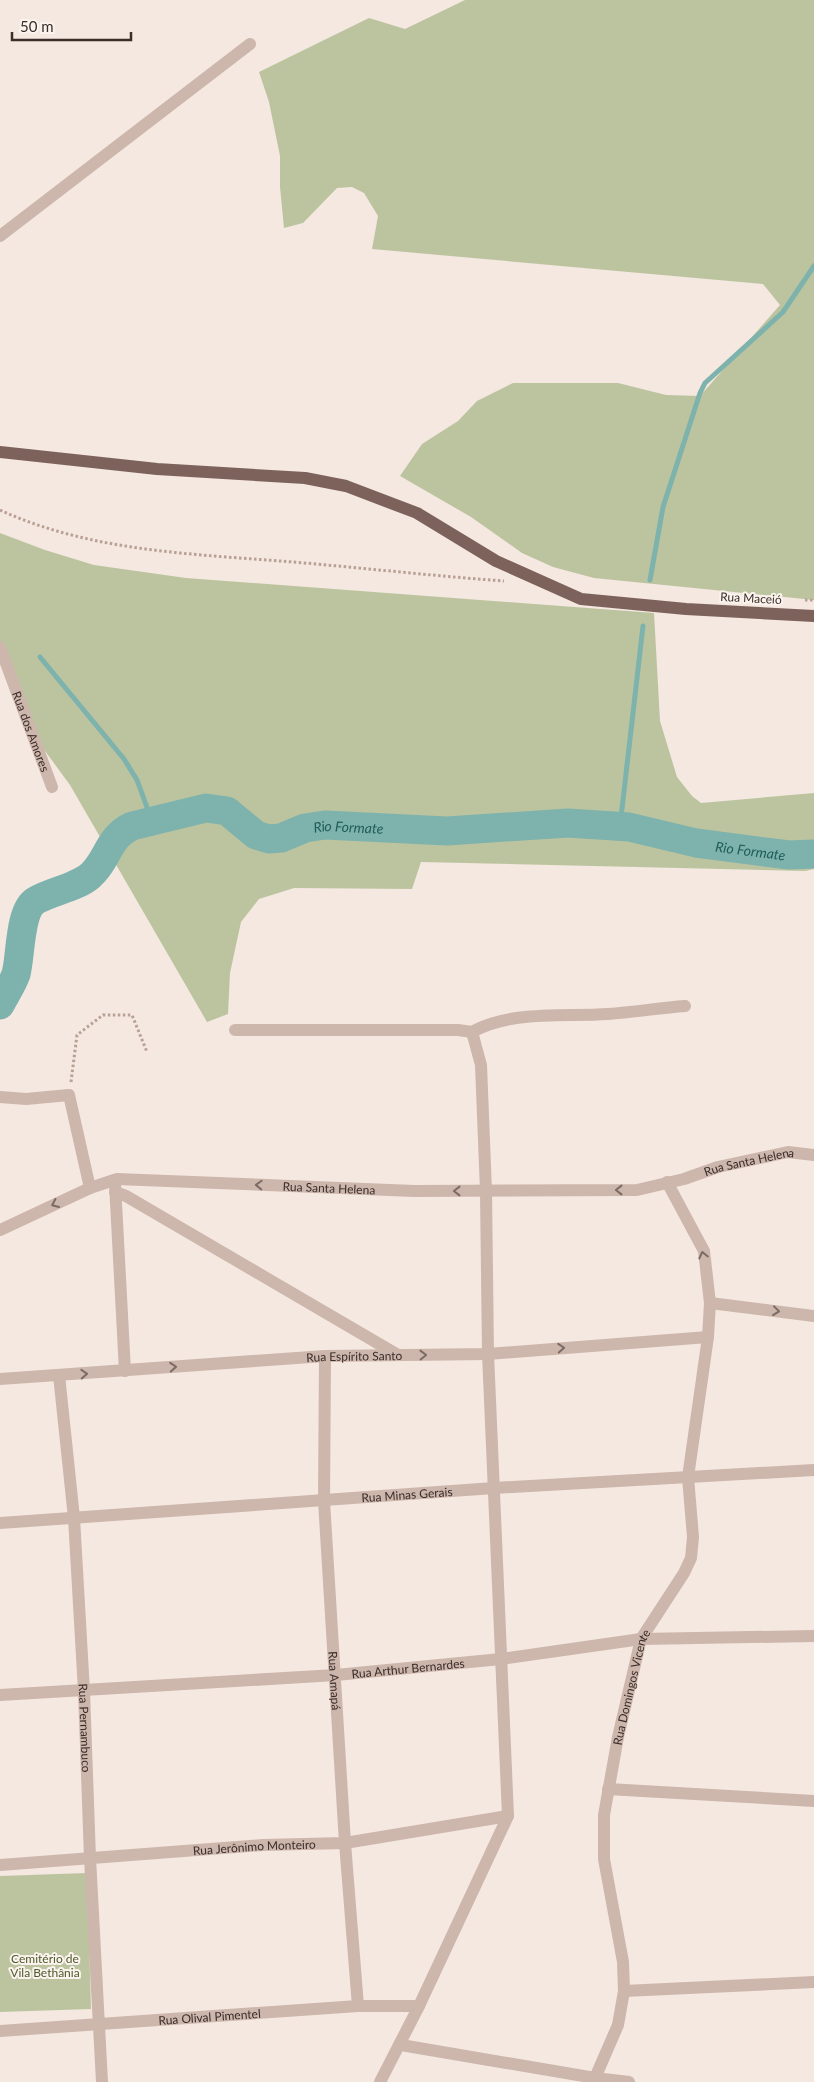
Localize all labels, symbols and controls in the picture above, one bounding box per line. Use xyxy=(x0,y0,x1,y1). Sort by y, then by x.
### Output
scale bar xyxy=(12,10,131,42)
text: 50 m xyxy=(20,17,54,35)
street label: Rua Maceió xyxy=(720,589,782,607)
street label: Rua dos Amores xyxy=(10,689,53,774)
water label: Rio Formate xyxy=(312,816,384,836)
water label: Rio Formate xyxy=(714,837,787,863)
street label: Rua Santa Helena xyxy=(702,1145,795,1179)
street label: Rua Santa Helena xyxy=(282,1178,376,1197)
one-way arrow xyxy=(255,1180,262,1190)
one-way arrow xyxy=(615,1185,622,1195)
one-way arrow xyxy=(452,1186,460,1196)
one-way arrow xyxy=(51,1198,60,1208)
one-way arrow xyxy=(698,1251,709,1260)
one-way arrow xyxy=(772,1305,780,1316)
one-way arrow xyxy=(557,1343,565,1354)
street label: Rua Espírito Santo xyxy=(306,1348,403,1365)
one-way arrow xyxy=(419,1350,427,1360)
one-way arrow xyxy=(169,1362,177,1373)
one-way arrow xyxy=(80,1368,88,1379)
street label: Rua Minas Gerais xyxy=(361,1483,453,1505)
street label: Rua Domingos Vicente xyxy=(609,1626,653,1746)
street label: Rua Amapá xyxy=(326,1651,344,1711)
street label: Rua Arthur Bernardes xyxy=(351,1655,465,1681)
street label: Rua Pernambuco xyxy=(76,1683,94,1773)
street label: Rua Jerônimo Monteiro xyxy=(192,1836,316,1858)
park label: Cemitério de Vila Bethânia xyxy=(10,1951,80,1980)
street label: Rua Olival Pimentel xyxy=(158,2005,261,2027)

